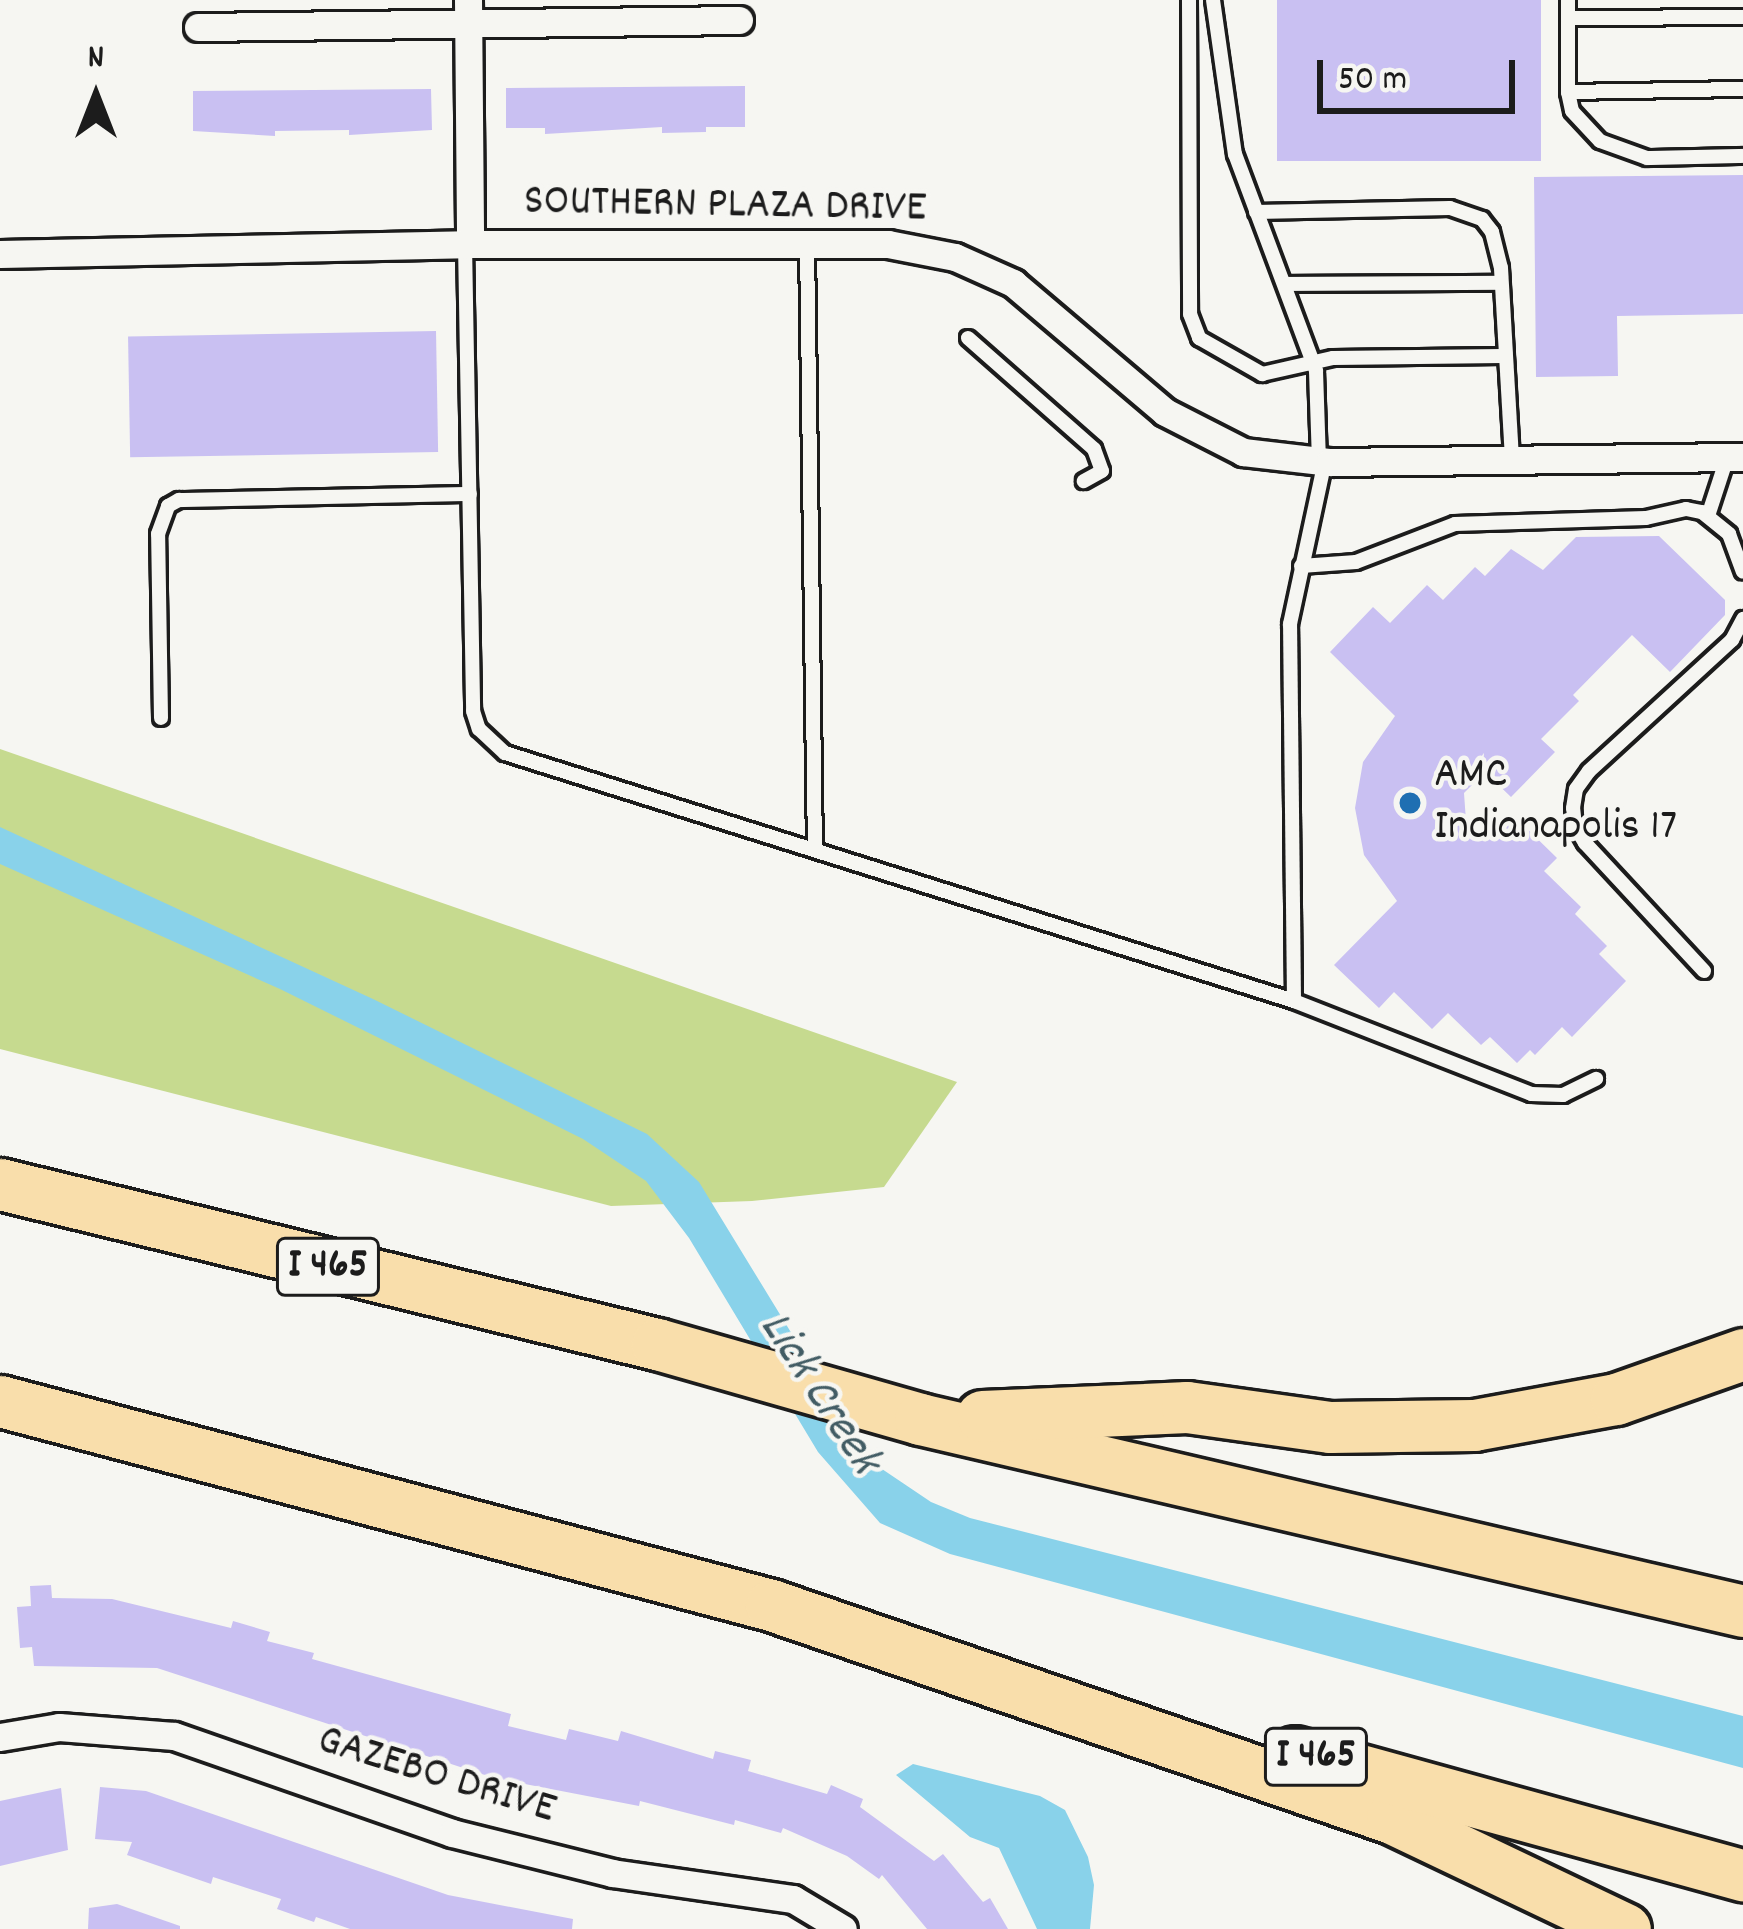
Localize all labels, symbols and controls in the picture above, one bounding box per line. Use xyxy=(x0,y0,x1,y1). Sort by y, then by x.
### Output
north arrow xyxy=(36,36,156,156)
text: N xyxy=(88,36,104,83)
scale bar xyxy=(1323,36,1521,110)
text: 50 m xyxy=(1338,55,1407,107)
street label: SOUTHERN PLAZA DRIVE xyxy=(523,176,927,238)
place label: AMC Indianapolis 17 xyxy=(1434,750,1677,856)
marker: AMC Indianapolis 17 xyxy=(1397,790,1423,816)
road number: I 465 xyxy=(274,1231,382,1303)
water label: Lick Creek xyxy=(744,1302,892,1486)
street label: GAZEBO DRIVE xyxy=(310,1715,562,1839)
road number: I 465 xyxy=(1262,1721,1370,1793)

